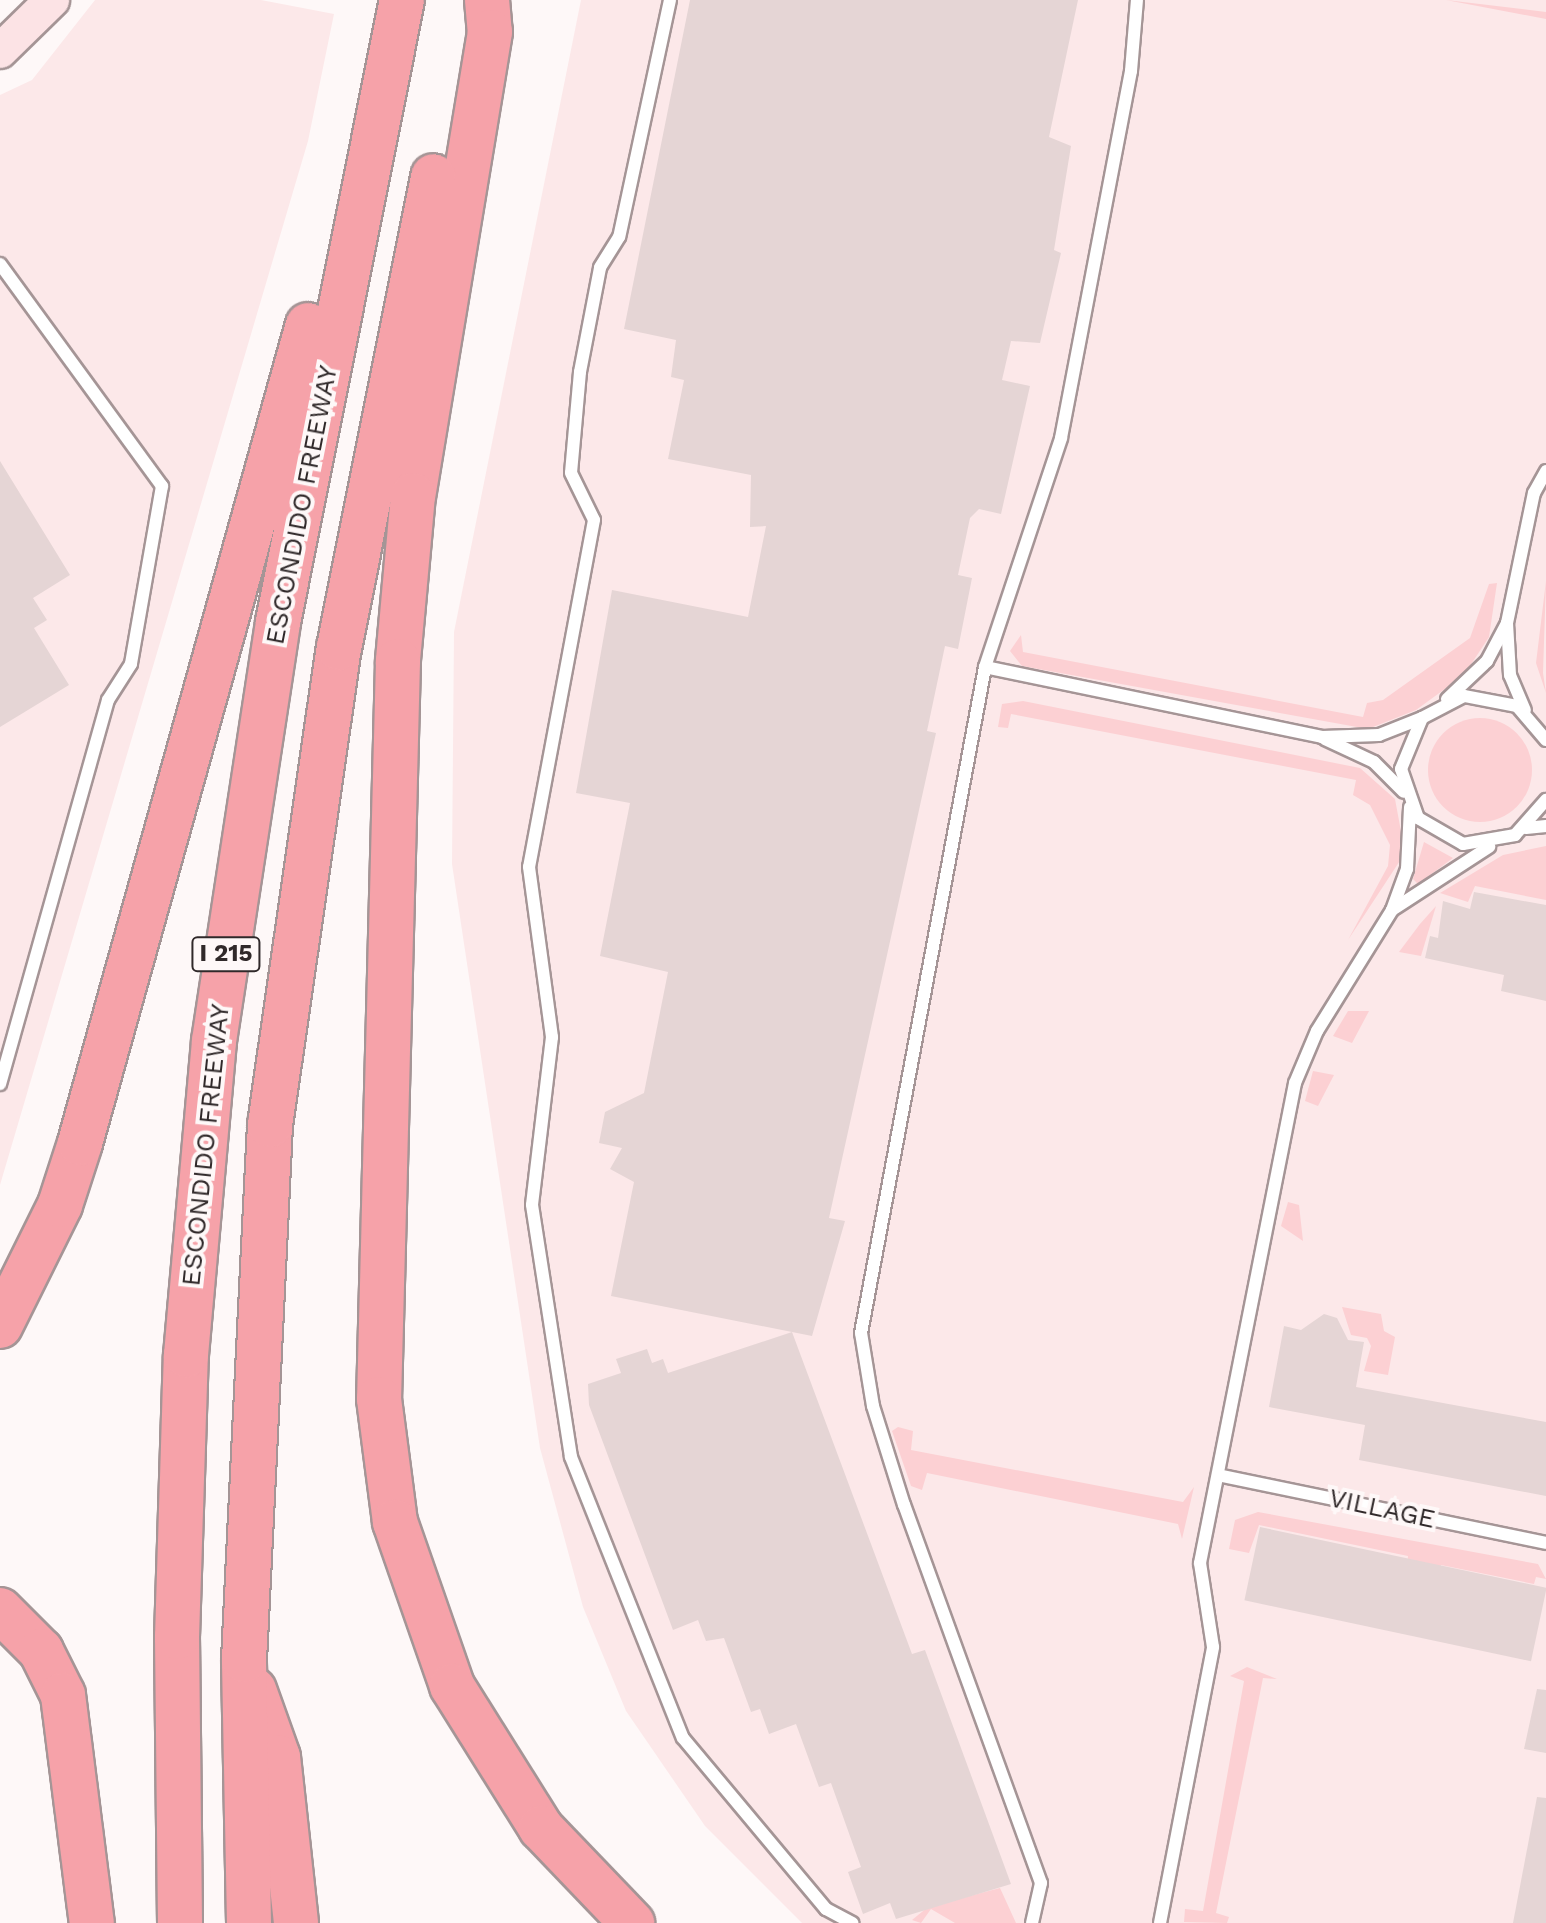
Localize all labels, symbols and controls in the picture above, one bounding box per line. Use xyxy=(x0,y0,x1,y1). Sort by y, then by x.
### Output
street label: ESCONDIDO FREEWAY xyxy=(260,363,344,647)
road number: I 215 xyxy=(190,934,262,974)
street label: ESCONDIDO FREEWAY xyxy=(176,1002,236,1288)
street label: VILLAGE xyxy=(1326,1483,1438,1535)

